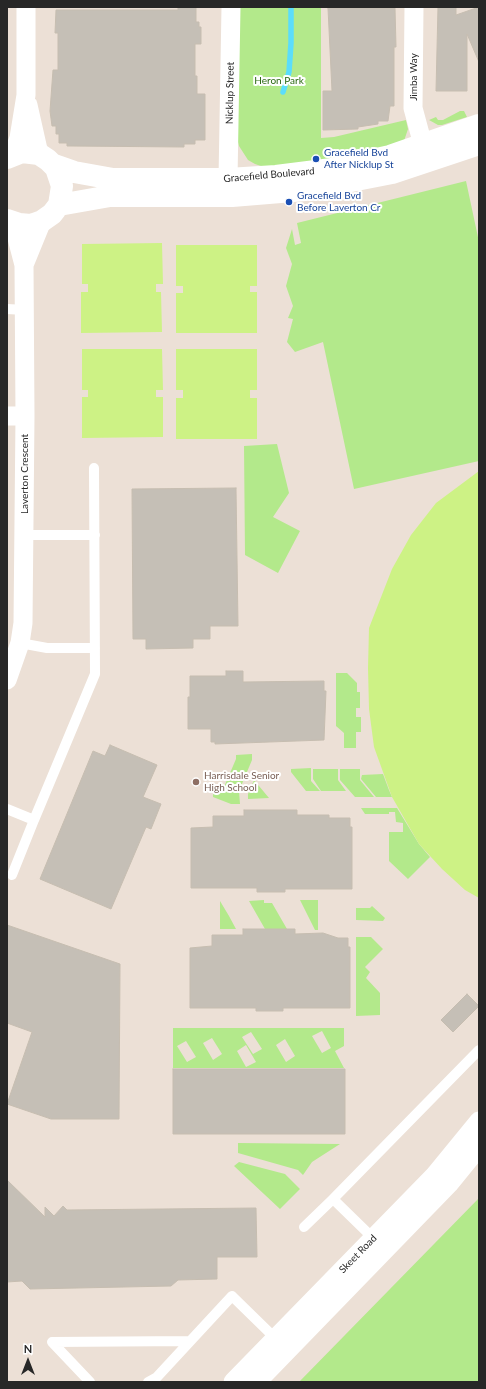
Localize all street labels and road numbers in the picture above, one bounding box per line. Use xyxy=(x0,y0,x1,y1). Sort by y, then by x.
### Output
street label: Jimba Way xyxy=(408,53,420,101)
street label: Nicklup Street xyxy=(223,62,237,124)
street label: Gracefield Boulevard xyxy=(223,165,315,185)
street label: Laverton Crescent xyxy=(19,434,31,514)
street label: Skeet Road xyxy=(337,1232,379,1276)

